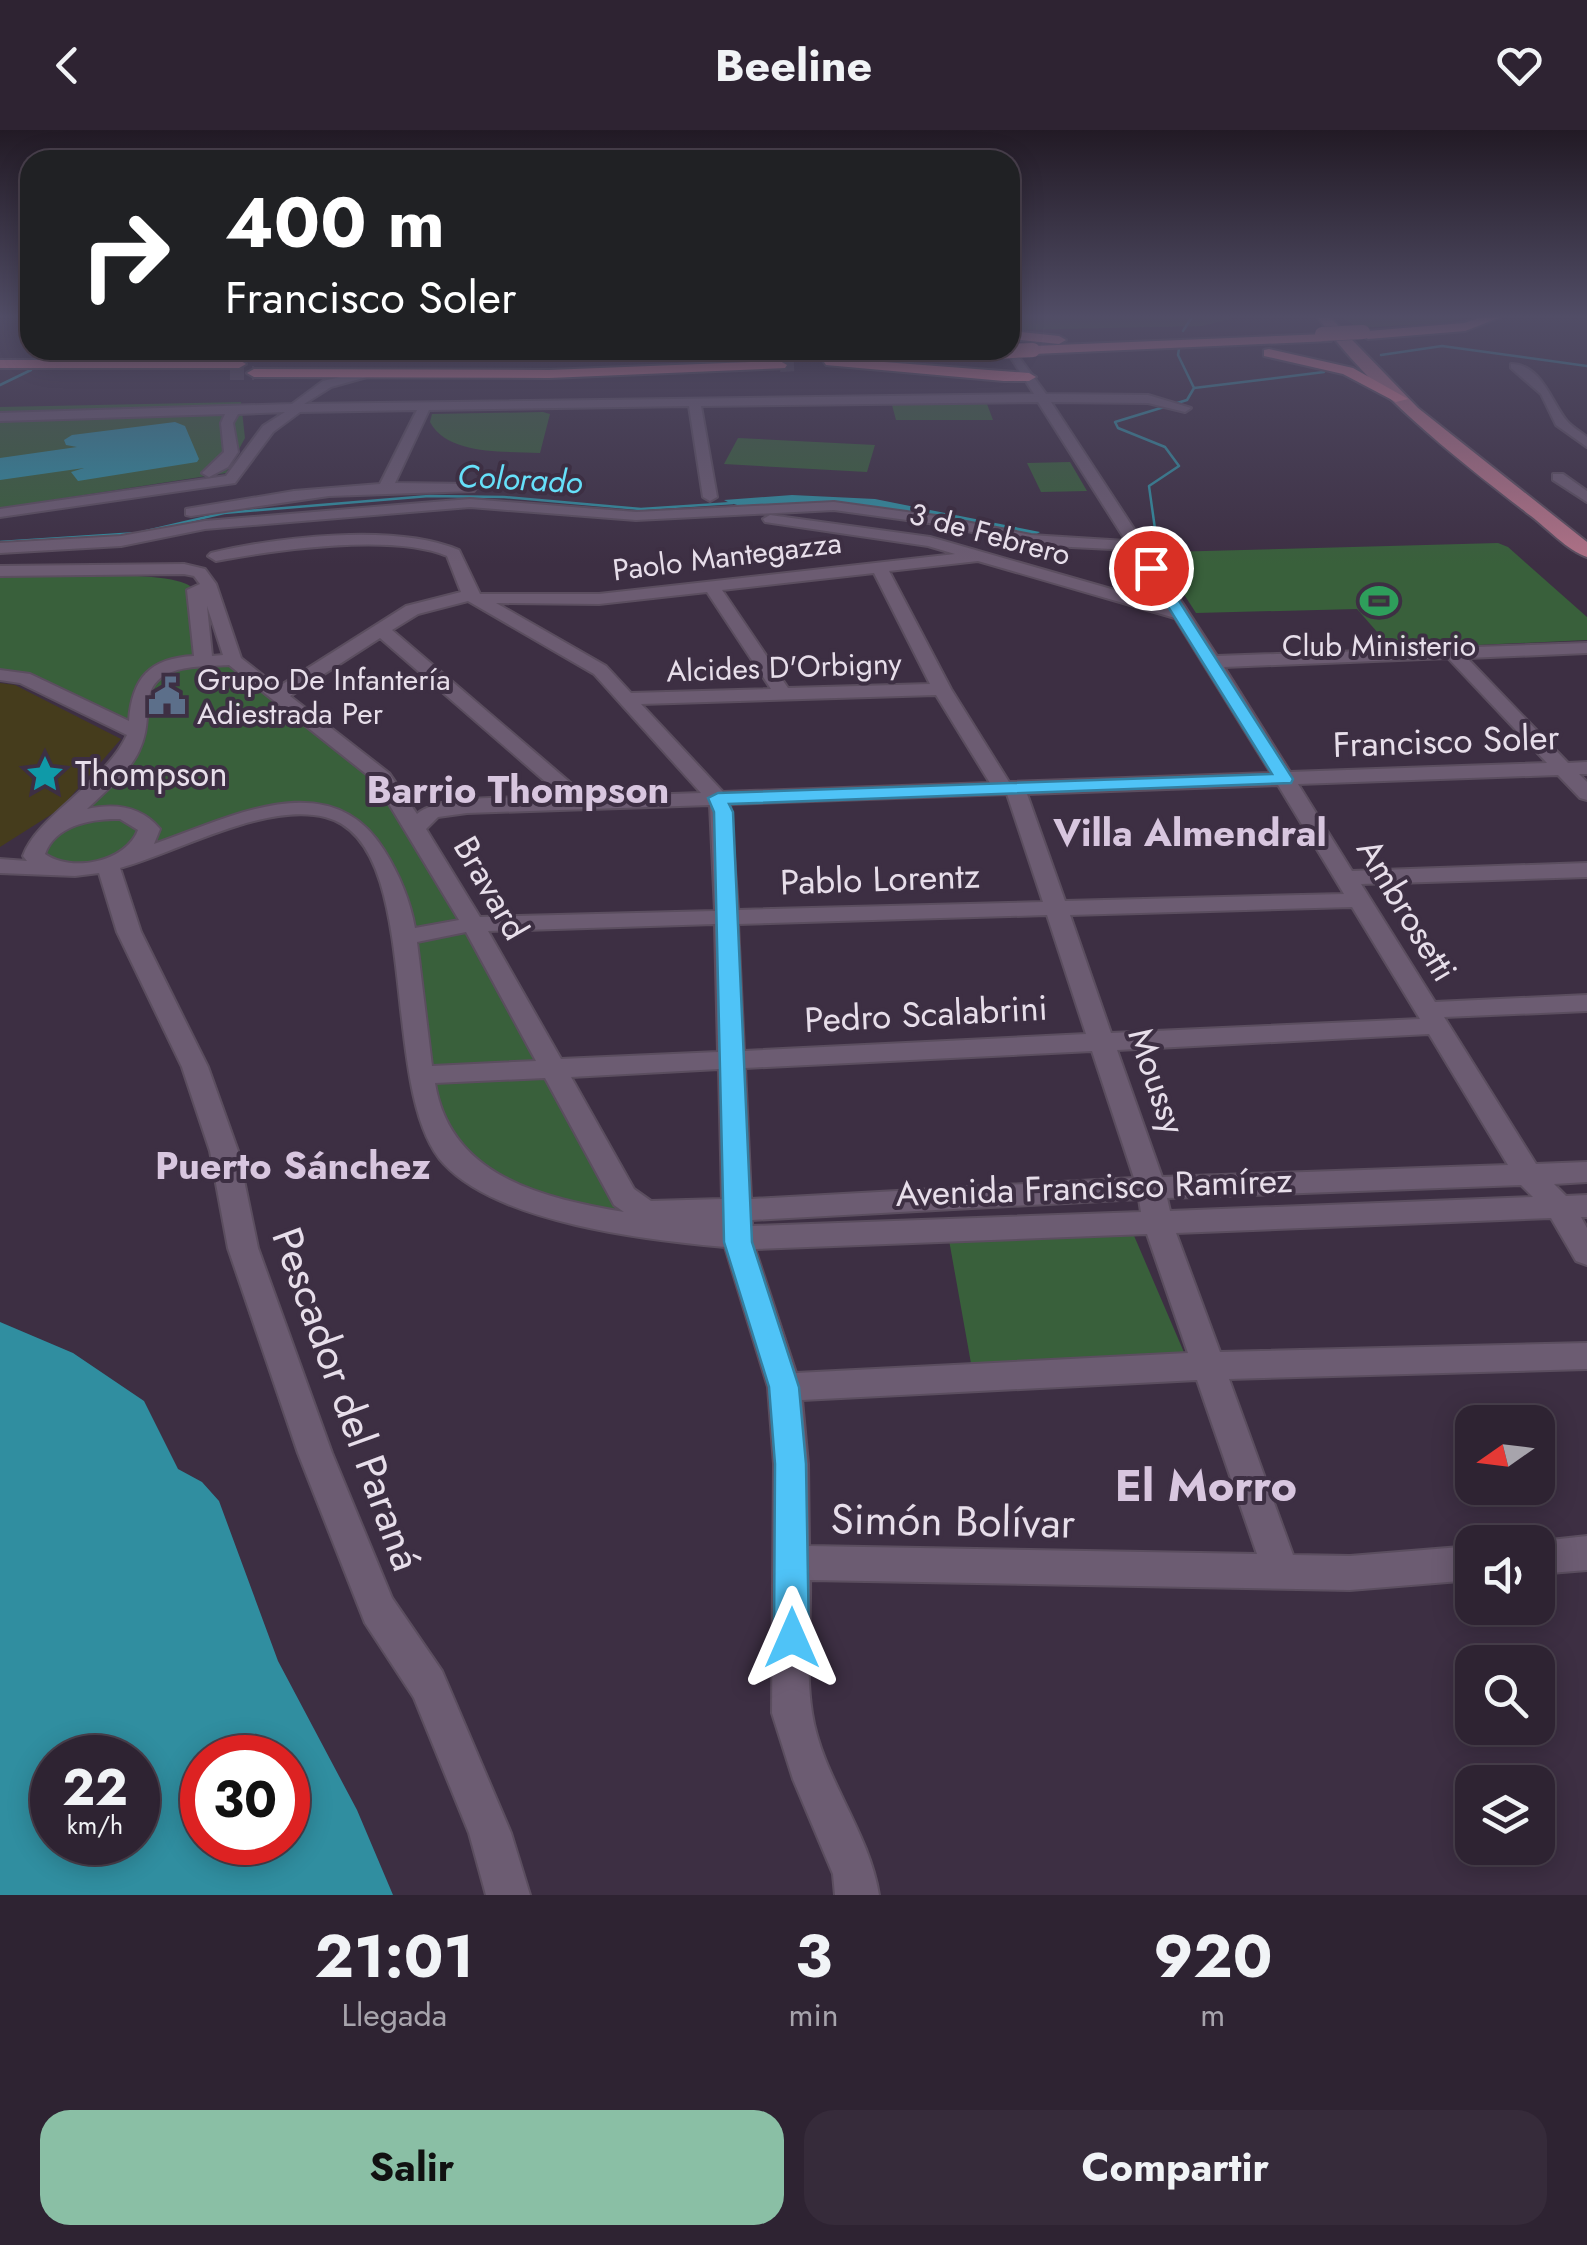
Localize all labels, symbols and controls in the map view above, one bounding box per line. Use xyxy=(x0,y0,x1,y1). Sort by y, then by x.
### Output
text: Beeline xyxy=(715,33,872,98)
icon: back xyxy=(40,38,95,93)
icon: heart xyxy=(1492,38,1547,93)
text: 400 m xyxy=(225,172,445,273)
icon: right xyxy=(60,190,190,320)
text: Francisco Soler xyxy=(225,265,516,330)
water label: Colorado xyxy=(456,453,584,505)
street label: 3 de Febrero xyxy=(905,492,1075,576)
street label: Paolo Mantegazza xyxy=(610,521,844,591)
pin xyxy=(1109,526,1194,611)
icon: arrive xyxy=(1124,541,1179,596)
sports icon: Club Ministerio xyxy=(1358,580,1400,622)
place label: Club Ministerio xyxy=(1282,624,1476,667)
street label: Alcides D'Orbigny xyxy=(666,641,903,693)
place label: Grupo De Infantería Adiestrada Per xyxy=(197,658,451,735)
public building icon: Grupo De Infantería Adiestrada Per xyxy=(146,675,188,717)
street label: Francisco Soler xyxy=(1332,712,1560,770)
place label: Thompson xyxy=(75,749,228,799)
place icon: Thompson xyxy=(24,753,66,795)
district label: Barrio Thompson xyxy=(367,762,669,817)
district label: Villa Almendral xyxy=(1052,805,1327,860)
street label: Bravard xyxy=(441,827,541,949)
street label: Ambrosetti xyxy=(1345,829,1469,991)
street label: Pablo Lorentz xyxy=(779,851,981,907)
street label: Pedro Scalabrini xyxy=(803,983,1049,1045)
street label: Moussy xyxy=(1116,1021,1199,1141)
district label: Puerto Sánchez xyxy=(155,1138,431,1193)
street label: Avenida Francisco Ramírez xyxy=(895,1155,1293,1219)
street label: Pescador del Paraná xyxy=(257,1219,437,1579)
north arrow xyxy=(1455,1405,1555,1505)
map controls xyxy=(1455,1405,1555,1865)
district label: El Morro xyxy=(1115,1453,1297,1518)
street label: Simón Bolívar xyxy=(830,1488,1076,1554)
button: sound xyxy=(1455,1525,1555,1625)
position arrow xyxy=(740,1586,844,1690)
button: search xyxy=(1455,1645,1555,1745)
speed limit sign: 30 xyxy=(180,1735,310,1865)
text: 22 xyxy=(62,1751,128,1824)
button: layers xyxy=(1455,1765,1555,1865)
text: km/h xyxy=(67,1807,123,1843)
text: 21:01 xyxy=(315,1913,474,2000)
text: 3 xyxy=(795,1913,832,2000)
text: 920 xyxy=(1153,1913,1272,2000)
text: Llegada xyxy=(342,1992,447,2038)
text: min xyxy=(789,1992,839,2038)
text: m xyxy=(1200,1992,1225,2038)
button: Salir xyxy=(40,2110,784,2225)
button: Compartir xyxy=(804,2110,1547,2225)

